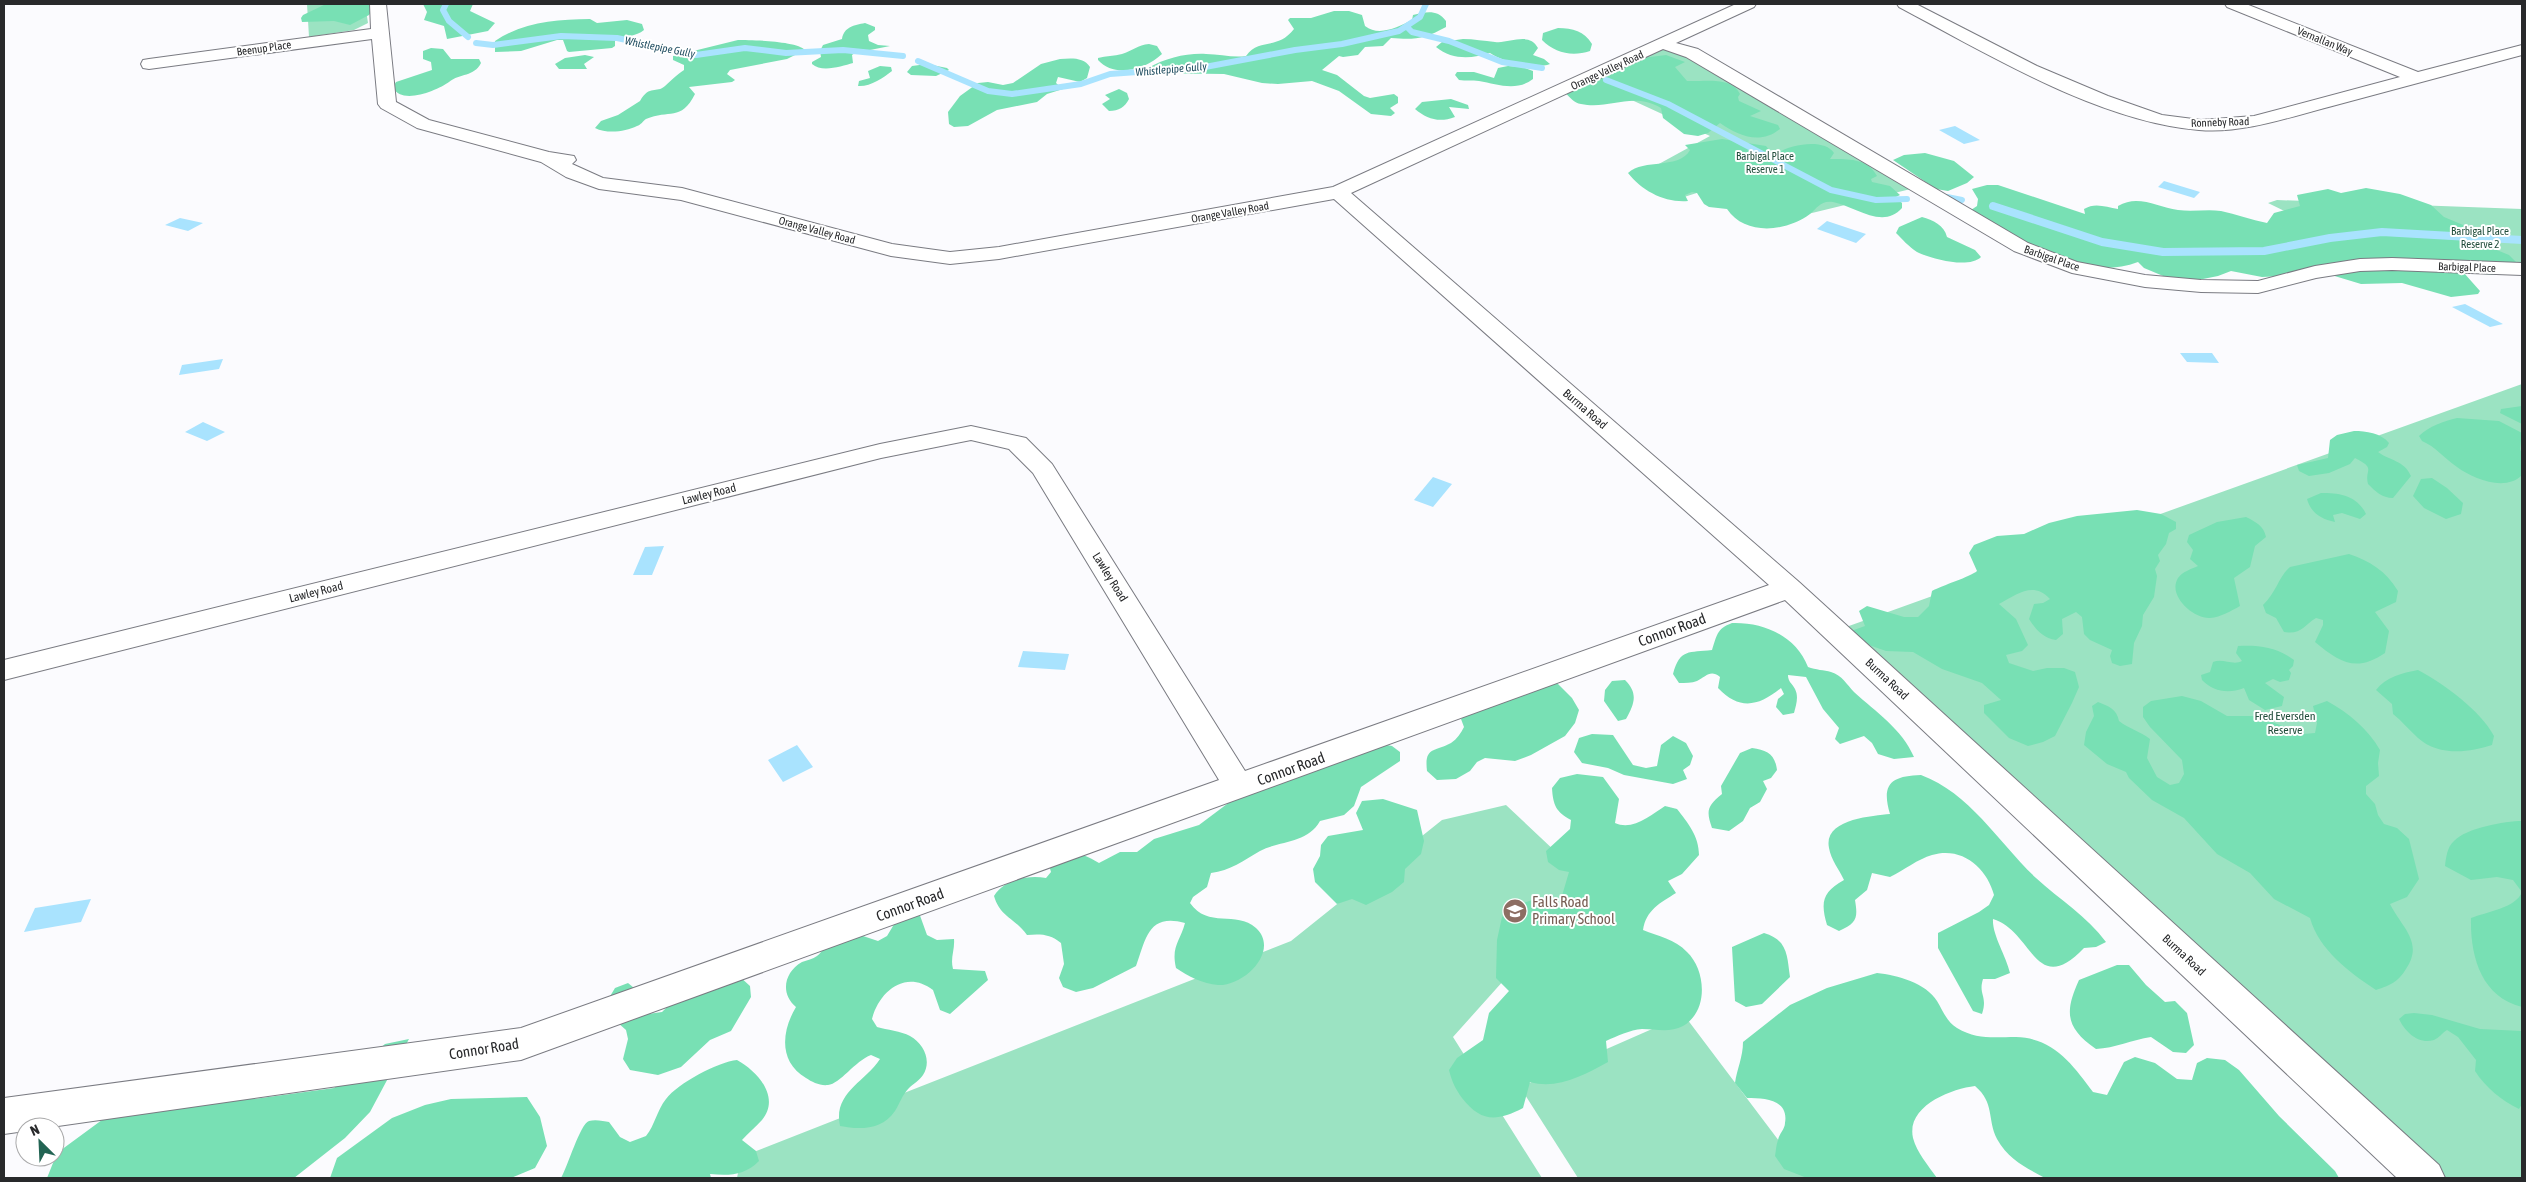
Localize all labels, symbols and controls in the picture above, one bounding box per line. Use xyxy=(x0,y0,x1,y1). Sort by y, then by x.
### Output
street label: Vernallan Way xyxy=(2295,24,2355,58)
water label: Whistlepipe Gully xyxy=(624,34,697,60)
street label: Beenup Place xyxy=(236,38,292,58)
street label: Orange Valley Road xyxy=(1569,48,1645,92)
water label: Whistlepipe Gully xyxy=(1135,60,1208,78)
street label: Ronneby Road xyxy=(2191,115,2249,129)
park label: Barbigal Place Reserve 1 xyxy=(1736,150,1794,175)
street label: Orange Valley Road xyxy=(1190,199,1270,225)
street label: Orange Valley Road xyxy=(777,214,857,246)
park label: Barbigal Place Reserve 2 xyxy=(2451,225,2509,250)
street label: Barbigal Place xyxy=(2023,243,2081,273)
street label: Barbigal Place xyxy=(2438,260,2496,274)
street label: Burma Road xyxy=(1560,386,1610,432)
street label: Lawley Road xyxy=(680,481,738,507)
street label: Lawley Road xyxy=(1089,550,1131,604)
street label: Lawley Road xyxy=(287,579,345,605)
street label: Connor Road xyxy=(1636,609,1708,650)
street label: Burma Road xyxy=(1863,656,1911,702)
park label: Fred Eversden Reserve xyxy=(2255,709,2315,737)
street label: Connor Road xyxy=(1255,748,1327,789)
street label: Connor Road xyxy=(874,884,946,925)
place label: Falls Road Primary School xyxy=(1532,893,1615,927)
school or university icon: Falls Road Primary School xyxy=(1502,898,1528,924)
street label: Burma Road xyxy=(2160,932,2208,978)
street label: Connor Road xyxy=(448,1035,520,1062)
north arrow xyxy=(15,1117,65,1167)
text: N xyxy=(28,1121,42,1139)

